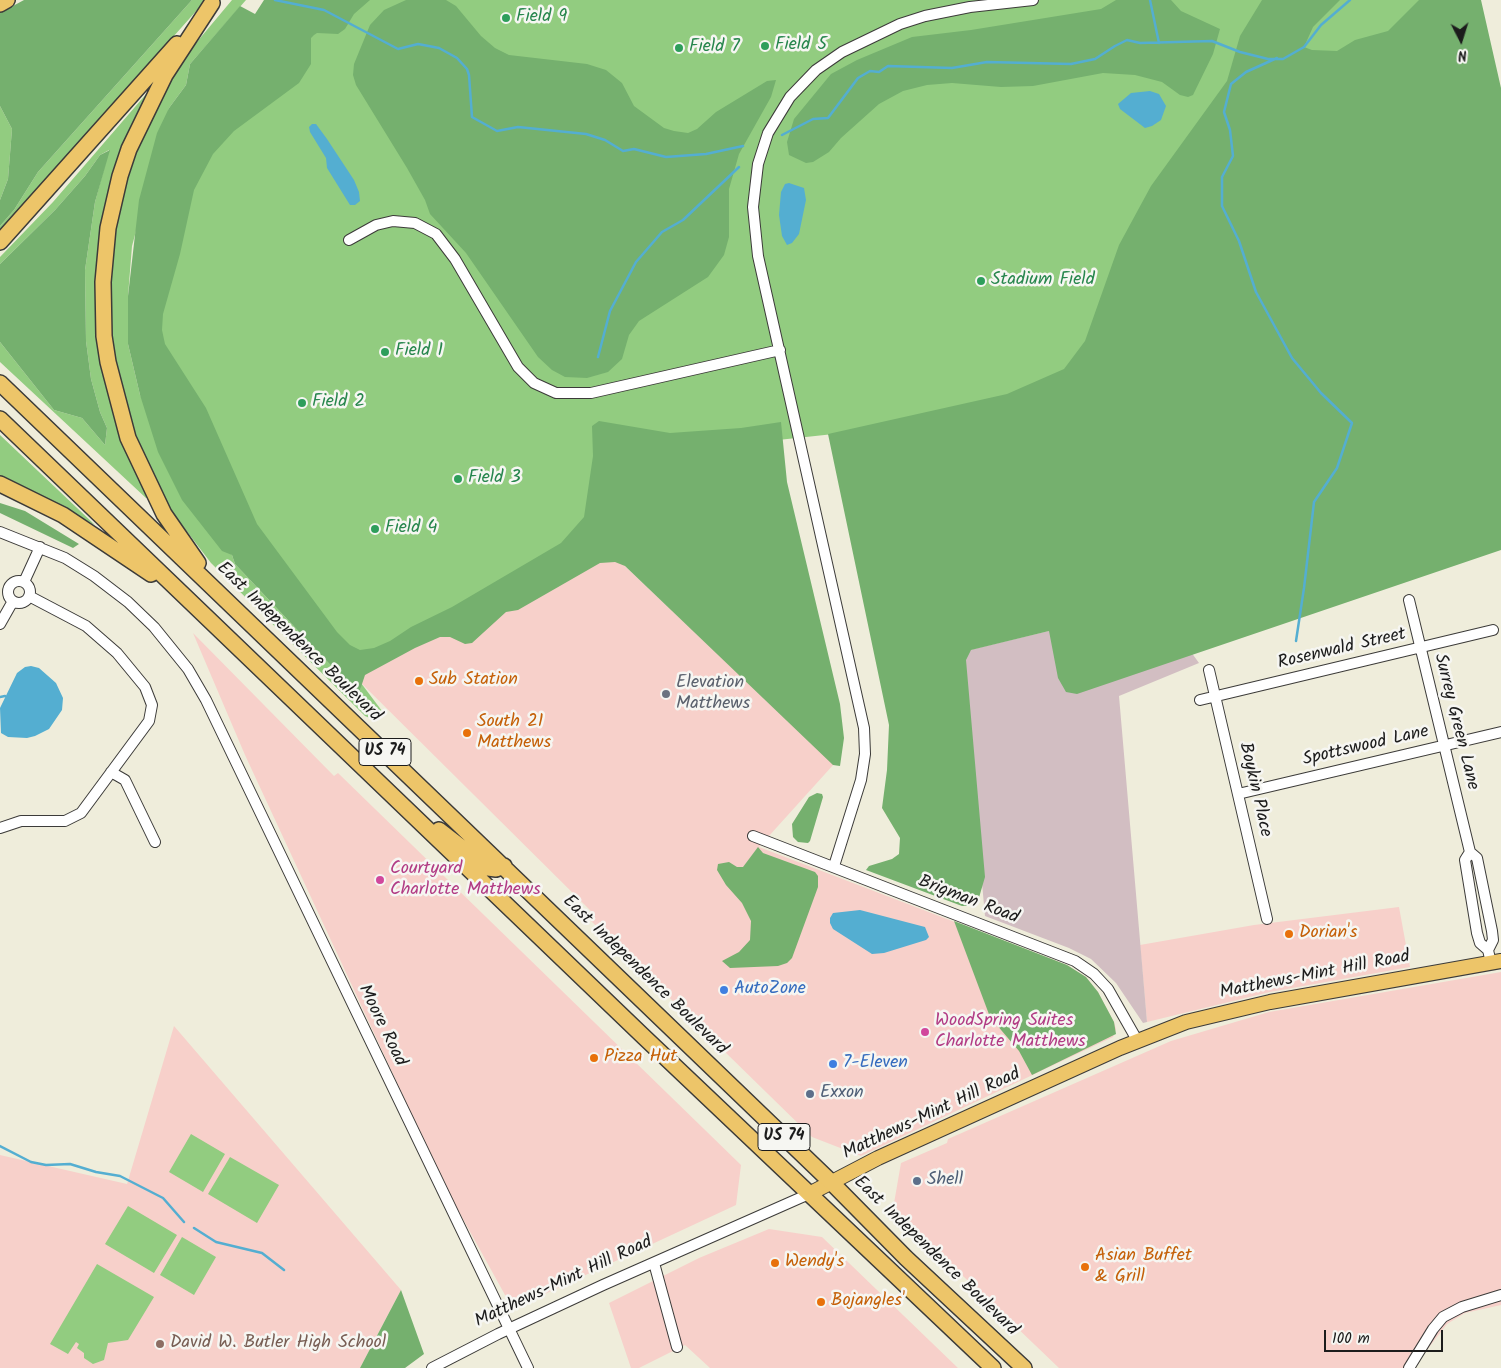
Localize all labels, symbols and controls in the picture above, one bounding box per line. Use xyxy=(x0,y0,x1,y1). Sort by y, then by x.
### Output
place label: Field 9 xyxy=(516,7,567,29)
marker: Field 9 xyxy=(500,12,512,24)
north arrow xyxy=(1436,15,1486,65)
place label: Field 5 xyxy=(775,35,827,57)
place label: Field 7 xyxy=(689,37,740,59)
marker: Field 5 xyxy=(759,40,771,52)
marker: Field 7 xyxy=(673,42,685,54)
text: N xyxy=(1457,44,1468,66)
place label: Stadium Field xyxy=(991,270,1095,292)
marker: Stadium Field xyxy=(975,275,987,287)
place label: Field 1 xyxy=(395,341,443,363)
marker: Field 1 xyxy=(379,346,391,358)
place label: Field 2 xyxy=(312,392,365,414)
marker: Field 2 xyxy=(296,397,308,409)
place label: Field 3 xyxy=(468,468,521,490)
marker: Field 3 xyxy=(452,473,464,485)
place label: Field 4 xyxy=(385,518,437,540)
marker: Field 4 xyxy=(369,523,381,535)
street label: East Independence Boulevard xyxy=(211,558,385,728)
street label: Rosenwald Street xyxy=(1276,625,1408,675)
street label: Surrey Green Lane xyxy=(1428,652,1482,792)
place label: Sub Station xyxy=(429,670,518,692)
place label: Elevation Matthews xyxy=(676,673,750,716)
marker: Sub Station xyxy=(413,675,425,687)
marker: Elevation Matthews xyxy=(660,688,672,700)
place label: South 21 Matthews xyxy=(477,712,551,754)
street label: Spottswood Lane xyxy=(1301,722,1431,772)
marker: South 21 Matthews xyxy=(461,727,473,739)
road number: US 74 xyxy=(359,739,411,766)
street label: Boykin Place xyxy=(1233,741,1275,839)
place label: Courtyard Charlotte Matthews xyxy=(390,859,541,902)
street label: Brigman Road xyxy=(915,872,1021,930)
marker: Courtyard Charlotte Matthews xyxy=(374,874,386,886)
street label: East Independence Boulevard xyxy=(557,891,731,1061)
place label: Dorian's xyxy=(1299,923,1357,945)
marker: Dorian's xyxy=(1283,928,1295,940)
street label: Matthews-Mint Hill Road xyxy=(1218,947,1412,1005)
place label: AutoZone xyxy=(734,979,806,1001)
street label: Moore Road xyxy=(352,982,410,1070)
marker: AutoZone xyxy=(718,984,730,996)
place label: WoodSpring Suites Charlotte Matthews xyxy=(935,1011,1086,1054)
marker: WoodSpring Suites Charlotte Matthews xyxy=(919,1026,931,1038)
place label: Pizza Hut xyxy=(604,1047,677,1069)
marker: Pizza Hut xyxy=(588,1052,600,1064)
place label: 7-Eleven xyxy=(843,1053,908,1075)
marker: 7-Eleven xyxy=(827,1058,839,1070)
street label: Matthews-Mint Hill Road xyxy=(840,1064,1024,1166)
place label: Exxon xyxy=(820,1083,864,1105)
marker: Exxon xyxy=(804,1088,816,1100)
road number: US 74 xyxy=(758,1124,810,1150)
place label: Shell xyxy=(927,1170,963,1192)
street label: East Independence Boulevard xyxy=(848,1172,1022,1342)
marker: Shell xyxy=(911,1175,923,1187)
street label: Matthews-Mint Hill Road xyxy=(472,1232,656,1334)
place label: Asian Buffet & Grill xyxy=(1095,1246,1192,1288)
place label: Wendy's xyxy=(785,1252,844,1274)
marker: Wendy's xyxy=(769,1257,781,1269)
marker: Asian Buffet & Grill xyxy=(1079,1261,1091,1273)
place label: Bojangles' xyxy=(831,1291,905,1313)
marker: Bojangles' xyxy=(815,1296,827,1308)
scale bar xyxy=(1326,1320,1445,1352)
text: 100 m xyxy=(1332,1327,1370,1351)
place label: David W. Butler High School xyxy=(170,1333,386,1355)
marker: David W. Butler High School xyxy=(154,1338,166,1350)

